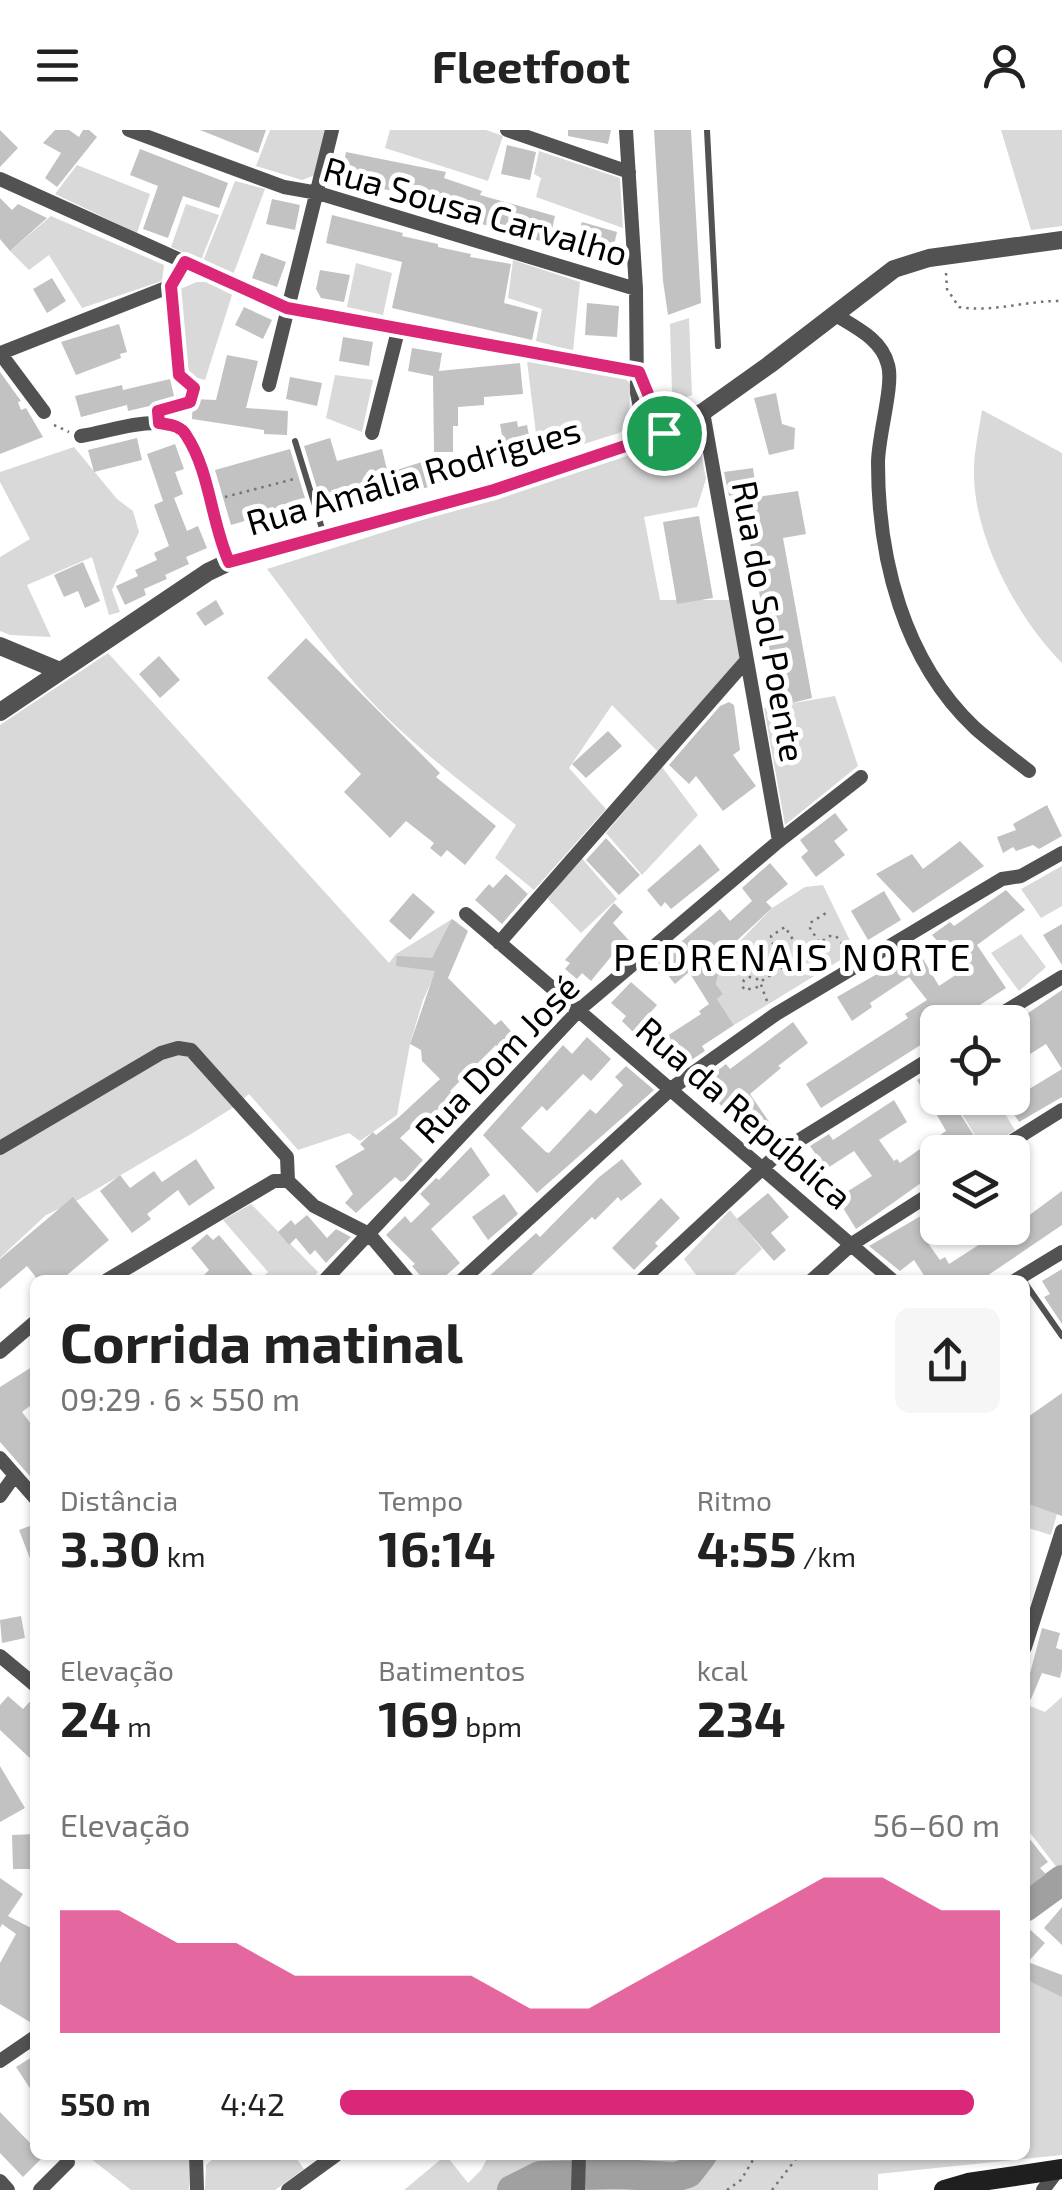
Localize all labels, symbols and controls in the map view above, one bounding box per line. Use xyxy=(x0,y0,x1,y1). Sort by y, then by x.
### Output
icon: menu xyxy=(30,38,85,93)
text: Fleetfoot xyxy=(432,38,630,92)
icon: person xyxy=(977,38,1032,93)
street label: Rua Sousa Carvalho xyxy=(319,146,633,274)
pin xyxy=(622,391,707,476)
icon: arrive xyxy=(637,406,692,461)
street label: Rua Amália Rodrigues xyxy=(241,407,585,543)
street label: Rua do Sol Poente xyxy=(725,477,815,765)
district label: PEDRENAIS NORTE xyxy=(613,933,973,979)
street label: Rua Dom José xyxy=(405,965,587,1151)
map controls xyxy=(920,1005,1030,1245)
button: locate xyxy=(920,1005,1030,1115)
street label: Rua da República xyxy=(629,1007,861,1217)
button: layers xyxy=(920,1135,1030,1245)
text: Corrida matinal xyxy=(60,1308,463,1374)
button: share xyxy=(895,1308,1000,1413)
text: 09:29 · 6 × 550 m xyxy=(60,1379,300,1417)
text: Distância xyxy=(60,1483,178,1517)
text: Tempo xyxy=(378,1483,463,1517)
text: Ritmo xyxy=(697,1483,772,1517)
text: 3.30 xyxy=(60,1517,160,1577)
text: 16:14 xyxy=(378,1517,496,1577)
text: 4:55 xyxy=(697,1517,797,1577)
text: km xyxy=(160,1539,205,1573)
text: /km xyxy=(797,1539,856,1573)
text: Elevação xyxy=(60,1653,174,1687)
text: Batimentos xyxy=(378,1653,525,1687)
text: kcal xyxy=(697,1653,748,1687)
text: 24 xyxy=(60,1687,121,1747)
text: 169 xyxy=(378,1687,459,1747)
text: 234 xyxy=(697,1687,786,1747)
text: m xyxy=(121,1709,152,1743)
text: bpm xyxy=(459,1709,522,1743)
text: Elevação xyxy=(60,1805,190,1843)
text: 56–60 m xyxy=(873,1805,1000,1843)
text: 550 m xyxy=(60,2084,151,2122)
text: 4:42 xyxy=(220,2084,285,2122)

